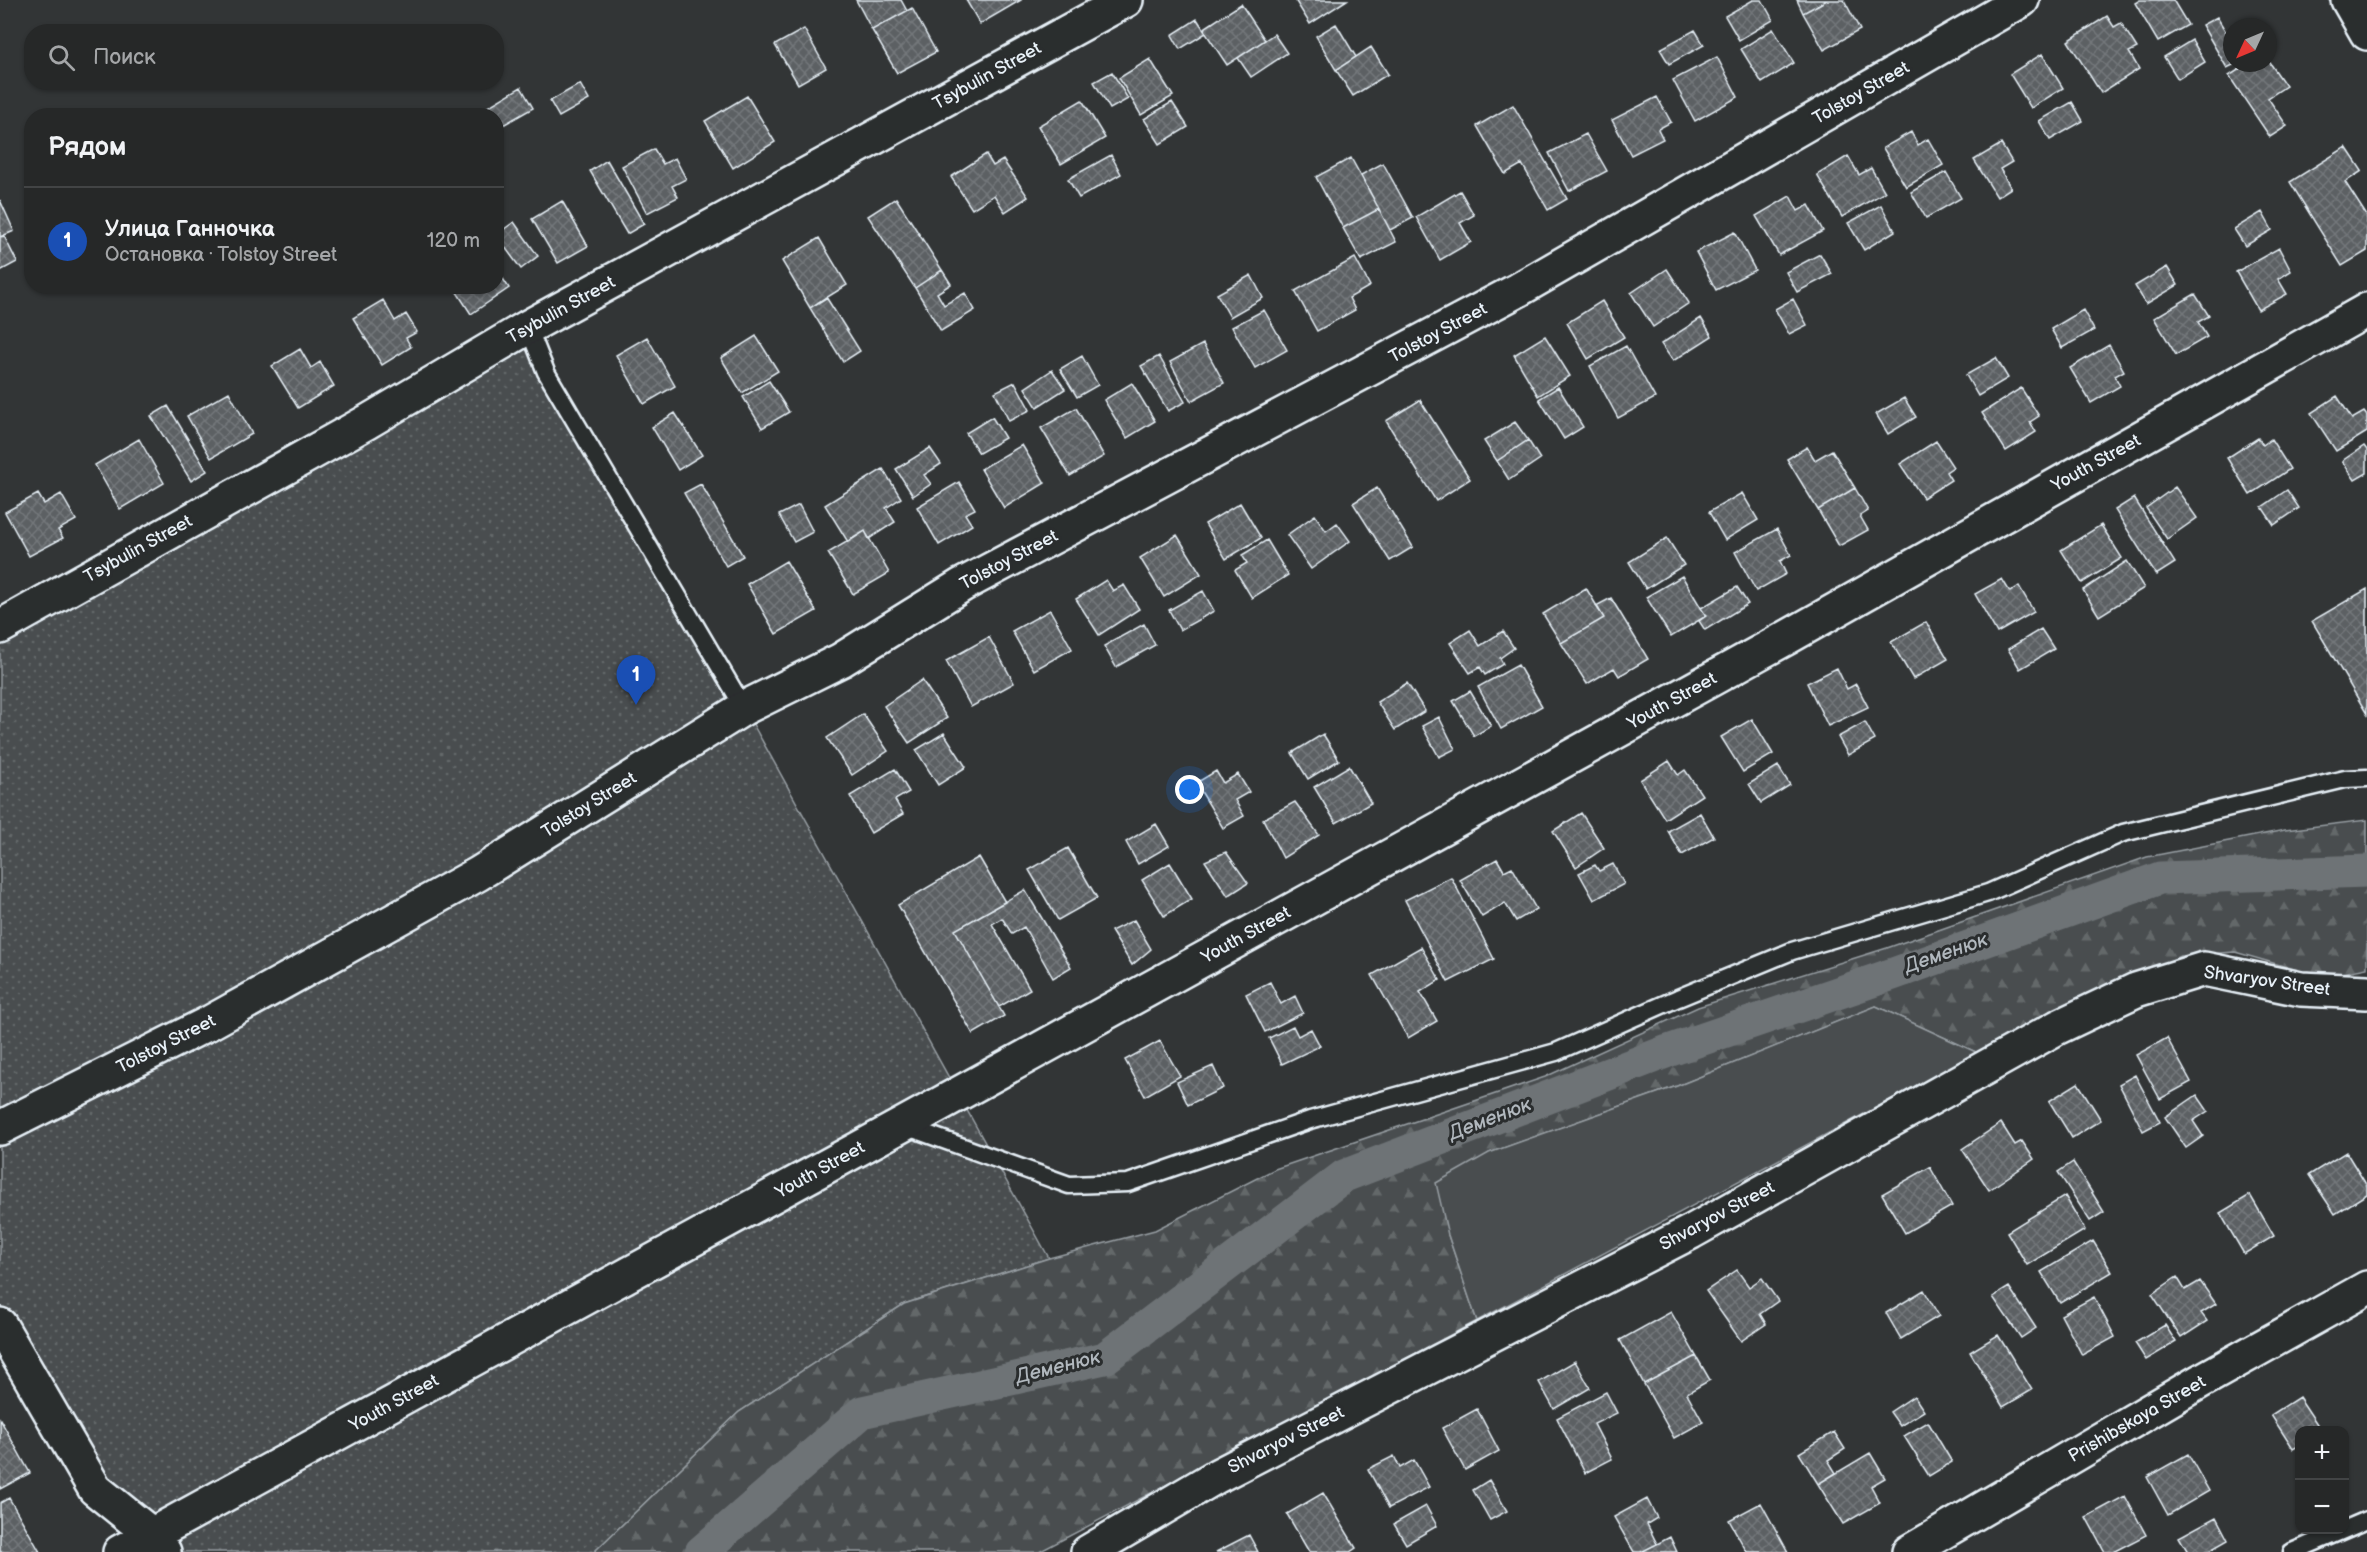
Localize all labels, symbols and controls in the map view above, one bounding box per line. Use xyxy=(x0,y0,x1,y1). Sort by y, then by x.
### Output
north arrow xyxy=(2223,18,2277,72)
search box xyxy=(24,24,504,90)
street label: Tsybulin Street xyxy=(929,37,1045,114)
icon: search xyxy=(45,41,78,74)
text: Поиск xyxy=(93,44,156,71)
street label: Tolstoy Street xyxy=(1809,57,1913,129)
text: Рядом xyxy=(48,132,126,163)
text: Улица Ганночка xyxy=(105,216,275,243)
text: 1 xyxy=(63,229,72,253)
text: 120 m xyxy=(427,229,480,253)
text: Остановка · Tolstoy Street xyxy=(105,243,337,267)
street label: Tsybulin Street xyxy=(503,271,619,348)
street label: Tolstoy Street xyxy=(1385,298,1491,368)
street label: Youth Street xyxy=(2047,430,2145,497)
street label: Tsybulin Street xyxy=(80,510,196,587)
street label: Tolstoy Street xyxy=(956,525,1062,595)
pin: 1 xyxy=(616,656,656,705)
street label: Youth Street xyxy=(1623,668,1721,735)
street label: Tolstoy Street xyxy=(538,767,641,843)
your location xyxy=(1175,775,1204,804)
street label: Youth Street xyxy=(1197,902,1295,969)
water label: Деменюк xyxy=(1899,927,1991,979)
street label: Shvaryov Street xyxy=(2203,962,2332,1000)
street label: Tolstoy Street xyxy=(113,1010,219,1078)
water label: Деменюк xyxy=(1443,1092,1535,1146)
street label: Youth Street xyxy=(771,1137,869,1204)
street label: Shvaryov Street xyxy=(1656,1177,1778,1255)
water label: Деменюк xyxy=(1011,1345,1103,1390)
street label: Youth Street xyxy=(345,1370,443,1437)
street label: Prishibskaya Street xyxy=(2065,1371,2210,1467)
street label: Shvaryov Street xyxy=(1225,1402,1348,1478)
map controls xyxy=(2295,1426,2349,1534)
button: + xyxy=(2295,1426,2349,1480)
button: − xyxy=(2295,1480,2349,1534)

